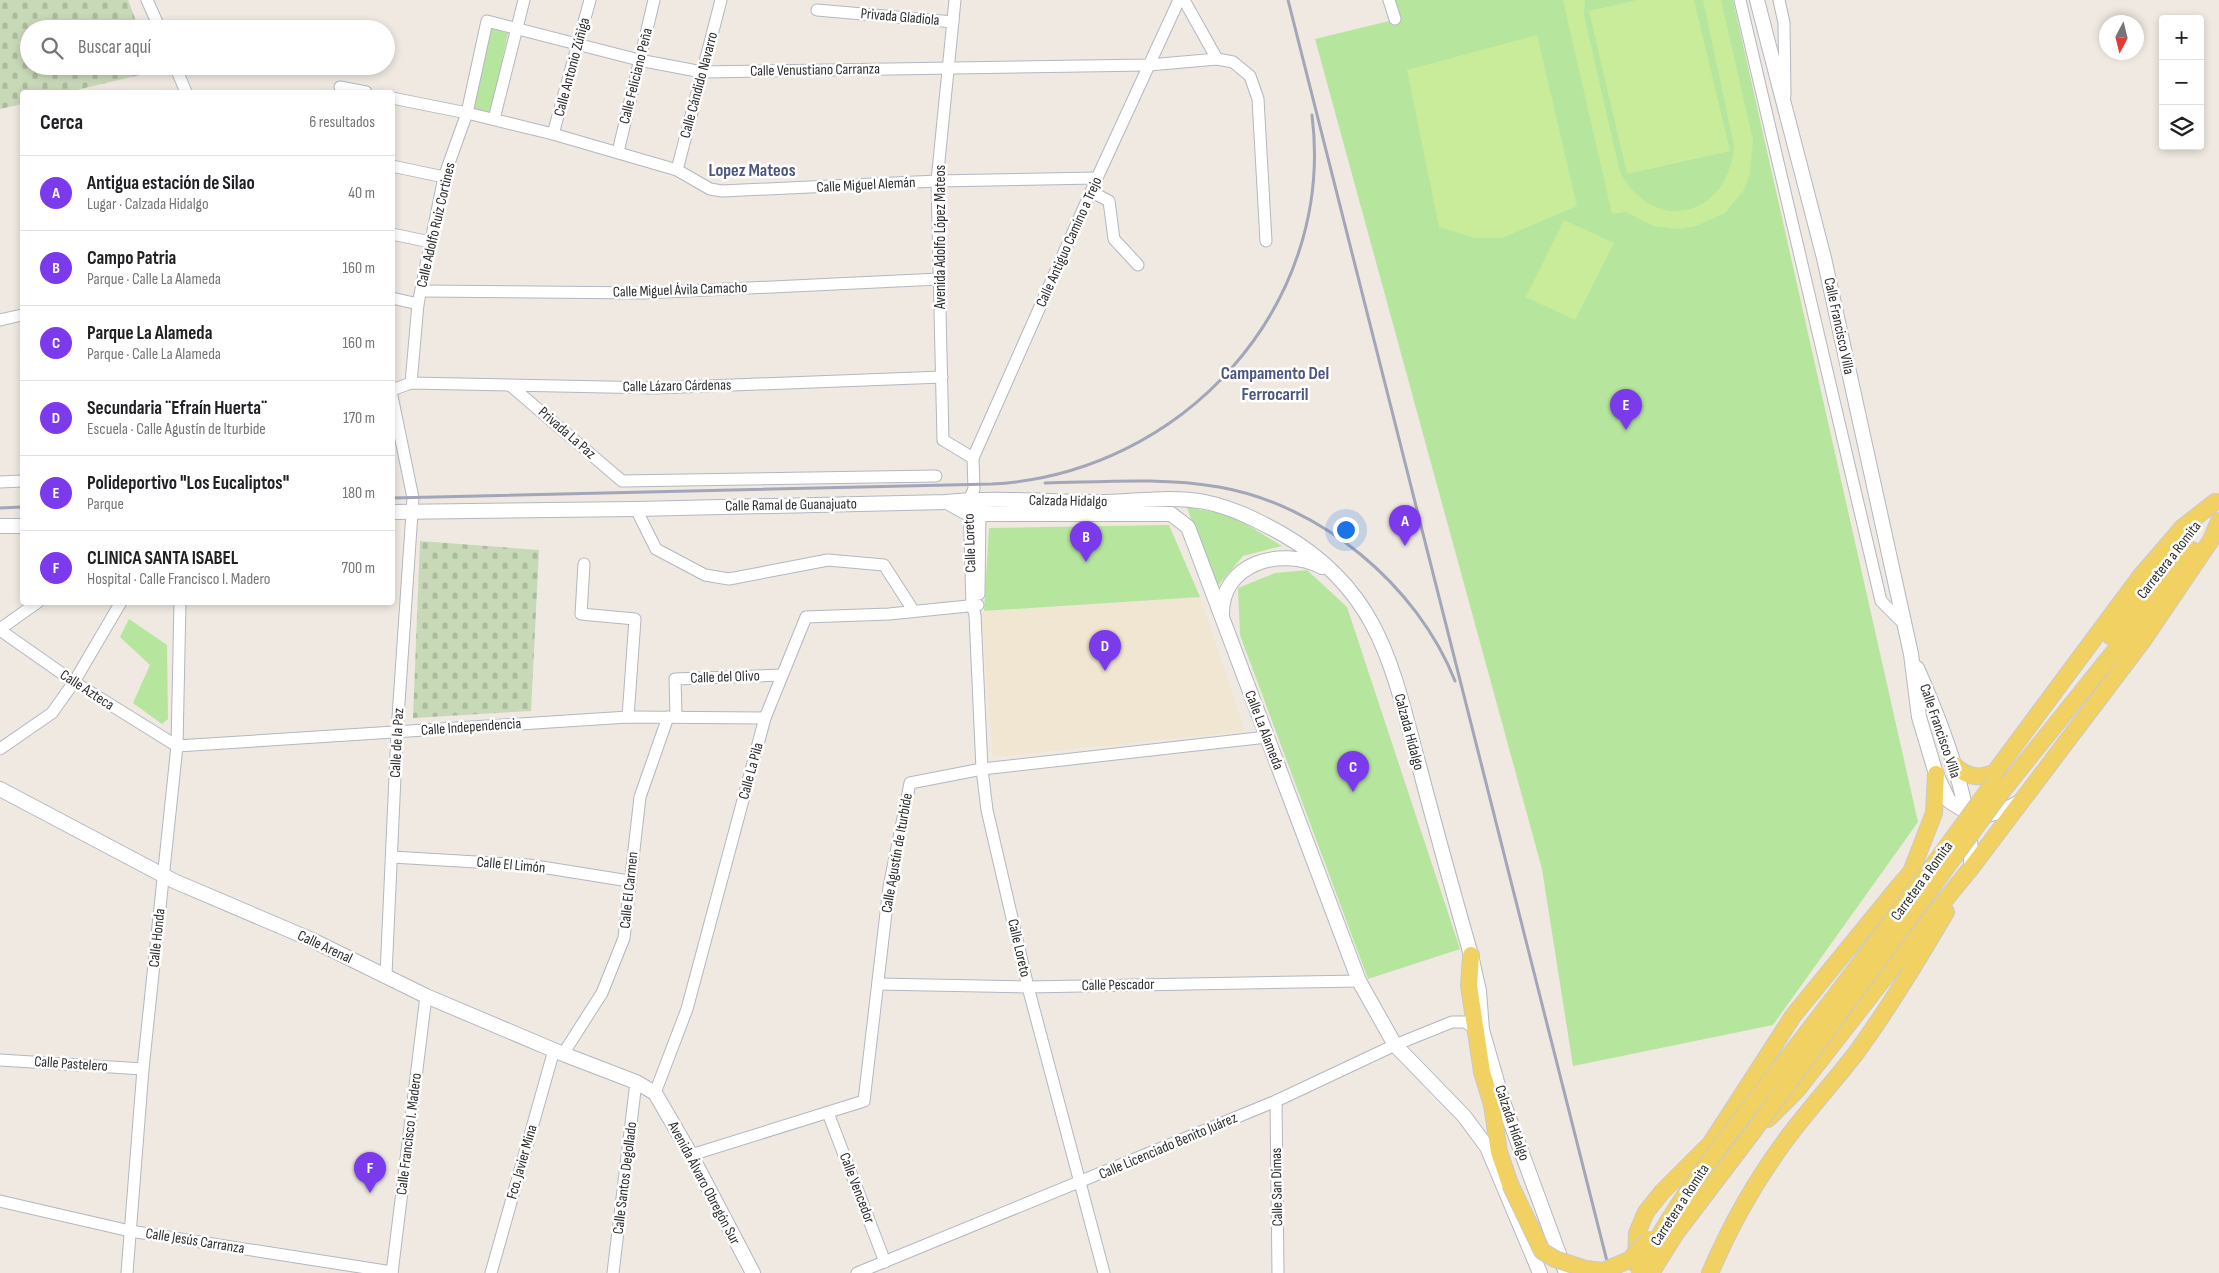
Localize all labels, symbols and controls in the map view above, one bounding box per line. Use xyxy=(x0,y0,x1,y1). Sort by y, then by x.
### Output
street label: Privada Gladiola xyxy=(860,4,940,30)
street label: Calle Antonio Zúñiga xyxy=(550,15,594,119)
north arrow xyxy=(2099,15,2144,60)
map controls xyxy=(2159,15,2204,150)
button: + xyxy=(2159,15,2204,60)
search box xyxy=(20,20,395,75)
street label: Calle Feliciano Peña xyxy=(615,26,657,126)
street label: Calle Cándido Navarro xyxy=(676,30,722,140)
icon: search xyxy=(38,34,66,62)
text: Buscar aquí xyxy=(78,36,151,59)
street label: Calle Venustiano Carranza xyxy=(750,59,880,81)
button: − xyxy=(2159,60,2204,105)
button: layers xyxy=(2159,105,2204,150)
text: Cerca xyxy=(40,110,83,135)
text: 6 resultados xyxy=(309,113,375,132)
district label: Lopez Mateos xyxy=(708,160,796,181)
street label: Calle Adolfo Ruiz Cortines xyxy=(412,161,460,289)
street label: Avenida Adolfo López Mateos xyxy=(931,165,950,310)
text: Antigua estación de Silao xyxy=(87,172,255,195)
street label: Calle Miguel Alemán xyxy=(816,173,916,197)
street label: Calle Antiguo Camino a Trejo xyxy=(1032,174,1106,310)
text: A xyxy=(52,184,60,203)
text: 40 m xyxy=(348,184,375,203)
text: Lugar · Calzada Hidalgo xyxy=(87,195,209,214)
text: Campo Patria xyxy=(87,247,176,270)
text: B xyxy=(52,259,60,278)
text: 160 m xyxy=(342,259,375,278)
text: Parque · Calle La Alameda xyxy=(87,270,221,289)
street label: Calle Francisco Villa xyxy=(1819,276,1859,376)
street label: Calle Miguel Ávila Camacho xyxy=(612,278,748,302)
text: Parque La Alameda xyxy=(87,322,212,345)
text: C xyxy=(52,334,60,353)
text: 160 m xyxy=(342,334,375,353)
text: Parque · Calle La Alameda xyxy=(87,345,221,364)
district label: Campamento Del Ferrocarril xyxy=(1221,363,1329,405)
street label: Calle Lázaro Cárdenas xyxy=(622,376,732,396)
pin: E xyxy=(1610,389,1642,430)
text: Secundaria ¨Efraín Huerta¨ xyxy=(87,397,267,420)
street label: Privada La Paz xyxy=(534,403,600,464)
text: D xyxy=(52,409,60,428)
text: 170 m xyxy=(343,409,375,428)
text: Escuela · Calle Agustín de Iturbide xyxy=(87,420,266,439)
text: Polideportivo "Los Eucaliptos" xyxy=(87,472,289,495)
text: E xyxy=(53,484,59,503)
text: 180 m xyxy=(342,484,375,503)
street label: Calzada Hidalgo xyxy=(1029,491,1107,511)
street label: Calle Ramal de Guanajuato xyxy=(725,494,857,516)
text: Parque xyxy=(87,495,124,514)
pin: A xyxy=(1389,505,1421,546)
street label: Calle Loreto xyxy=(959,513,981,573)
your location xyxy=(1333,517,1359,543)
street label: Carretera a Romita xyxy=(2133,517,2205,603)
pin: B xyxy=(1070,521,1102,562)
text: CLINICA SANTA ISABEL xyxy=(87,547,238,570)
text: F xyxy=(53,559,59,578)
text: 700 m xyxy=(342,559,375,578)
text: Hospital · Calle Francisco I. Madero xyxy=(87,570,270,589)
pin: D xyxy=(1089,630,1121,671)
street label: Calle Azteca xyxy=(56,665,118,715)
street label: Calle del Olivo xyxy=(690,666,760,688)
street label: Calle Francisco Villa xyxy=(1915,681,1965,781)
street label: Calle La Alameda xyxy=(1240,688,1288,773)
street label: Calzada Hidalgo xyxy=(1390,692,1428,772)
street label: Calle de la Paz xyxy=(386,707,408,778)
street label: Calle Independencia xyxy=(420,714,522,740)
street label: Calle La Pila xyxy=(734,740,768,802)
pin: C xyxy=(1337,751,1369,792)
street label: Calle Agustín de Iturbide xyxy=(877,792,917,914)
street label: Carretera a Romita xyxy=(1887,837,1957,924)
street label: Calle El Carmen xyxy=(616,851,642,929)
street label: Calle El Limón xyxy=(476,853,546,877)
street label: Calle Honda xyxy=(144,907,170,968)
street label: Calle Loreto xyxy=(1003,917,1035,979)
street label: Calle Arenal xyxy=(294,926,356,968)
street label: Calle Pescador xyxy=(1081,975,1155,995)
street label: Calle Pastelero xyxy=(34,1052,108,1076)
street label: Calle Francisco I. Madero xyxy=(392,1072,426,1196)
street label: Calzada Hidalgo xyxy=(1490,1083,1534,1163)
street label: Calle Licenciado Benito Juárez xyxy=(1096,1108,1241,1184)
street label: Avenida Álvaro Obregón Sur xyxy=(663,1117,745,1248)
street label: Calle Santos Degollado xyxy=(609,1121,641,1235)
street label: Fco. Javier Mina xyxy=(502,1122,542,1201)
street label: Calle San Dimas xyxy=(1267,1147,1287,1227)
street label: Calle Vencedor xyxy=(835,1150,879,1227)
pin: F xyxy=(354,1152,386,1193)
street label: Carretera a Romita xyxy=(1647,1160,1714,1249)
street label: Calle Jesús Carranza xyxy=(144,1224,246,1258)

